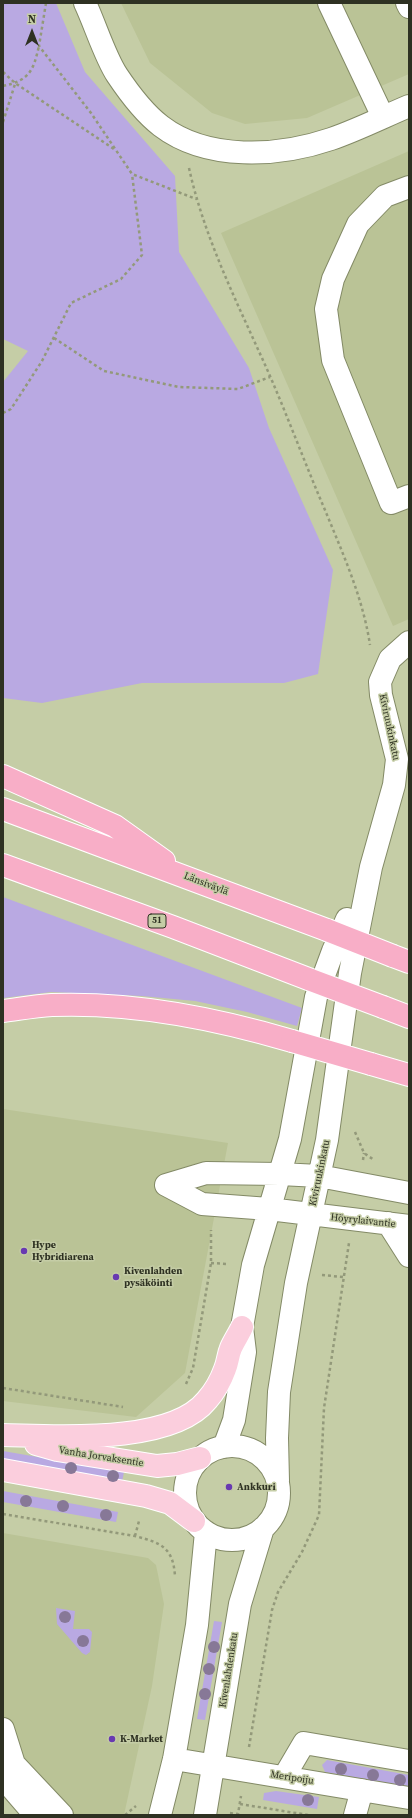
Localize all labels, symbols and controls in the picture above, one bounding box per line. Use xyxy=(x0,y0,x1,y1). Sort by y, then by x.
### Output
north arrow xyxy=(12,12,52,52)
text: N xyxy=(28,12,36,27)
street label: Kiviruukinkatu xyxy=(376,693,402,761)
street label: Länsiväylä xyxy=(182,870,230,898)
road number: 51 xyxy=(148,914,166,928)
street label: Kiviruukinkatu xyxy=(307,1139,333,1207)
street label: Höyrylaivantie xyxy=(330,1212,396,1230)
place label: Hype Hybridiarena xyxy=(32,1239,94,1262)
marker: Hype Hybridiarena xyxy=(19,1246,29,1256)
place label: Kivenlahden pysäköinti xyxy=(124,1265,182,1288)
marker: Kivenlahden pysäköinti xyxy=(111,1272,121,1282)
street label: Vanha Jorvaksentie xyxy=(58,1444,144,1470)
place label: Ankkuri xyxy=(237,1481,276,1493)
marker: Ankkuri xyxy=(224,1482,234,1492)
street label: Kivenlahdenkatu xyxy=(217,1632,241,1708)
place label: K-Market xyxy=(120,1733,163,1745)
marker: K-Market xyxy=(107,1734,117,1744)
street label: Meripoiju xyxy=(269,1769,315,1787)

